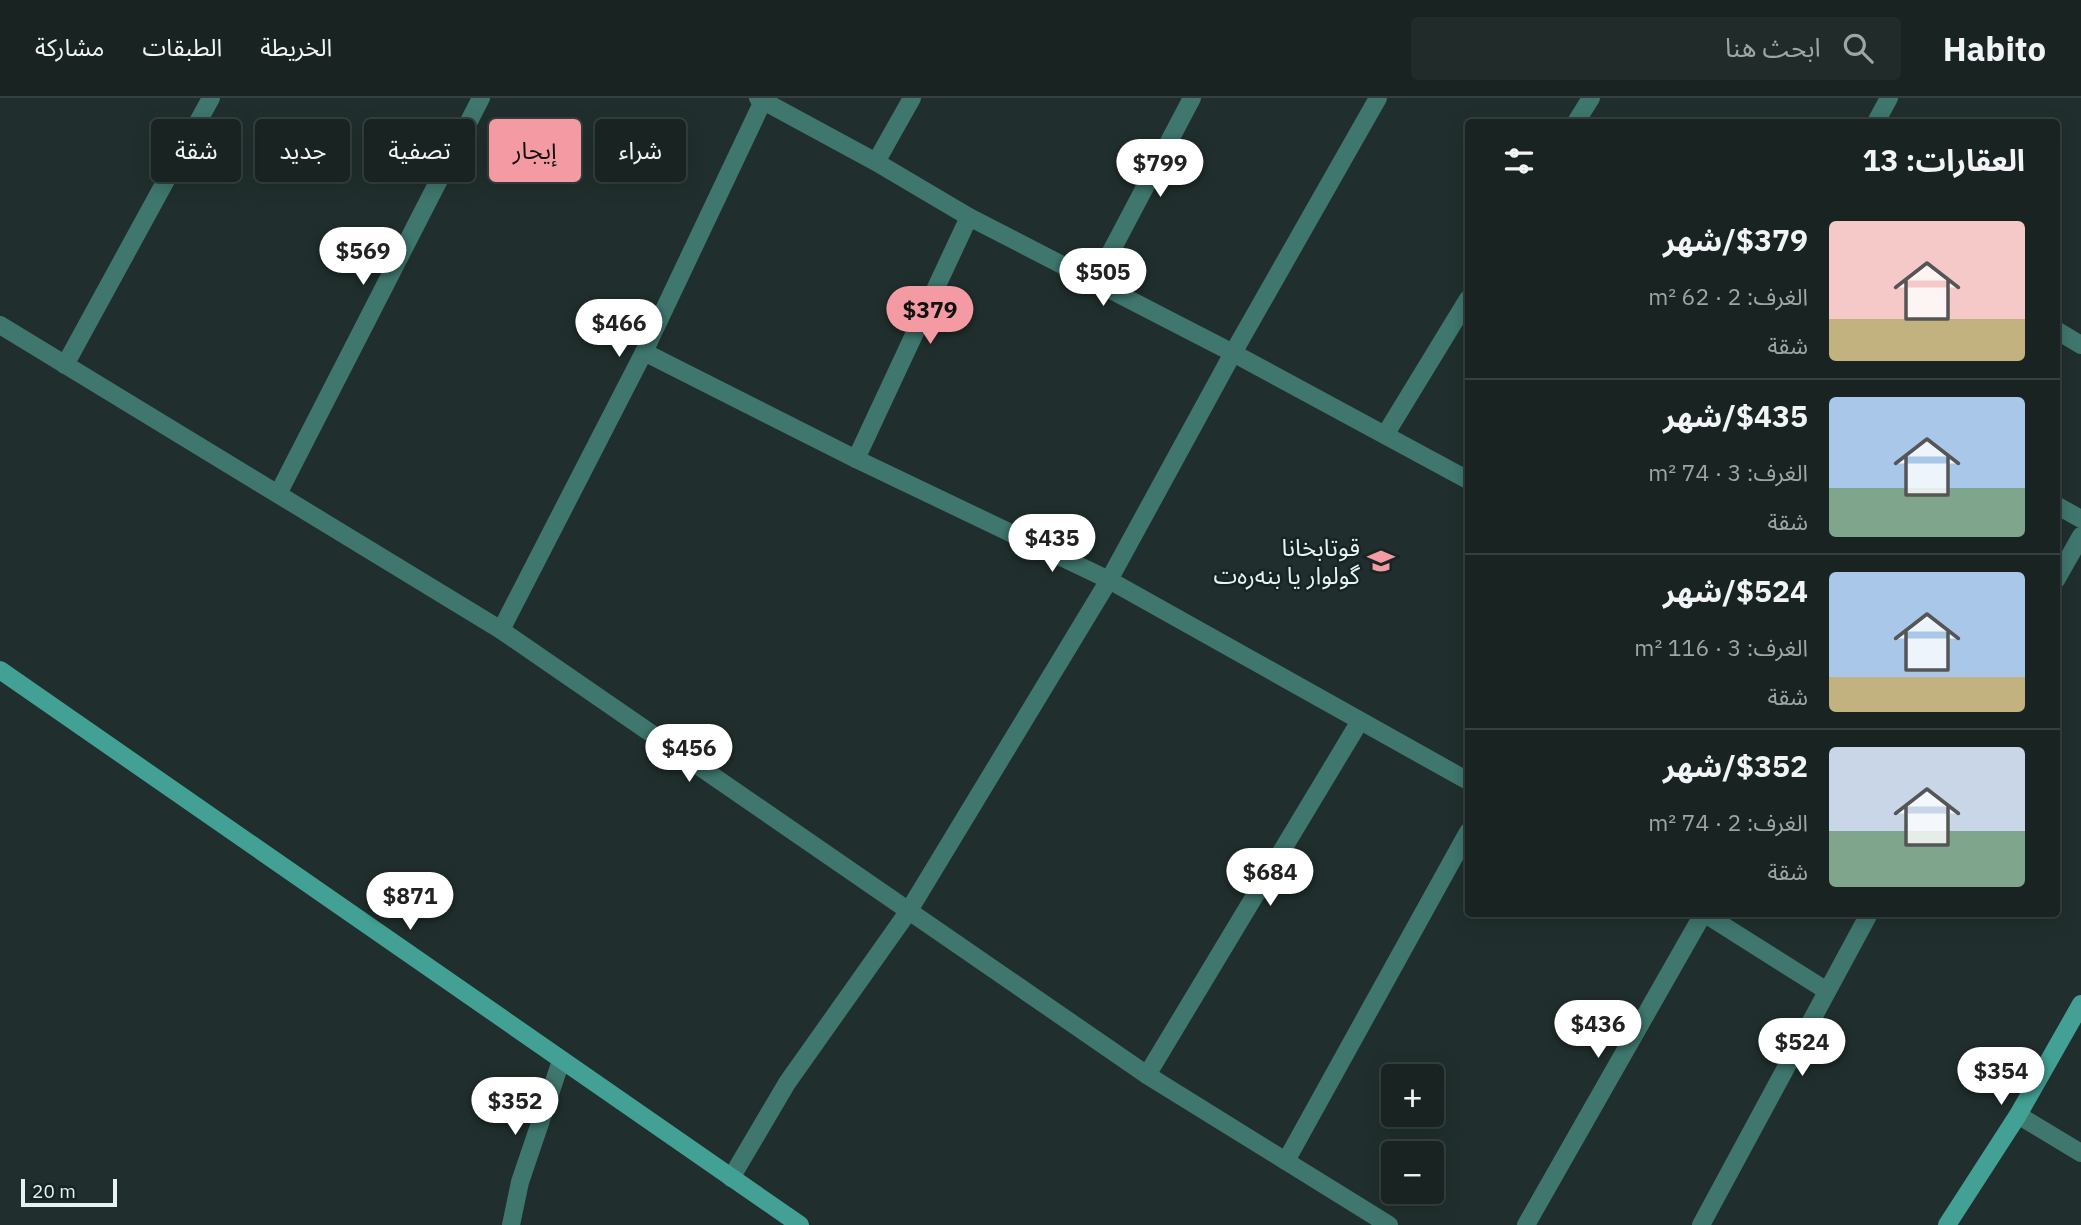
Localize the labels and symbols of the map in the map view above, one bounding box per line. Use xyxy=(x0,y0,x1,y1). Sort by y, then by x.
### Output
pin: $799 xyxy=(1119,140,1201,199)
pin: $569 xyxy=(322,228,404,287)
pin: $505 xyxy=(1062,248,1144,308)
pin: $379 xyxy=(889,286,971,346)
pin: $466 xyxy=(578,300,660,359)
pin: $435 xyxy=(1011,514,1093,574)
place label: قوتابخانا گولوار یا بنەرەت xyxy=(1213,531,1361,591)
school or university icon: قوتابخانا گولوار یا بنەرەت xyxy=(1366,546,1396,576)
pin: $456 xyxy=(648,724,730,784)
pin: $684 xyxy=(1229,848,1311,908)
pin: $871 xyxy=(369,872,451,932)
pin: $436 xyxy=(1557,1000,1639,1060)
pin: $524 xyxy=(1761,1018,1843,1078)
pin: $354 xyxy=(1960,1048,2042,1107)
pin: $352 xyxy=(474,1077,556,1137)
scale bar xyxy=(21,1176,117,1208)

